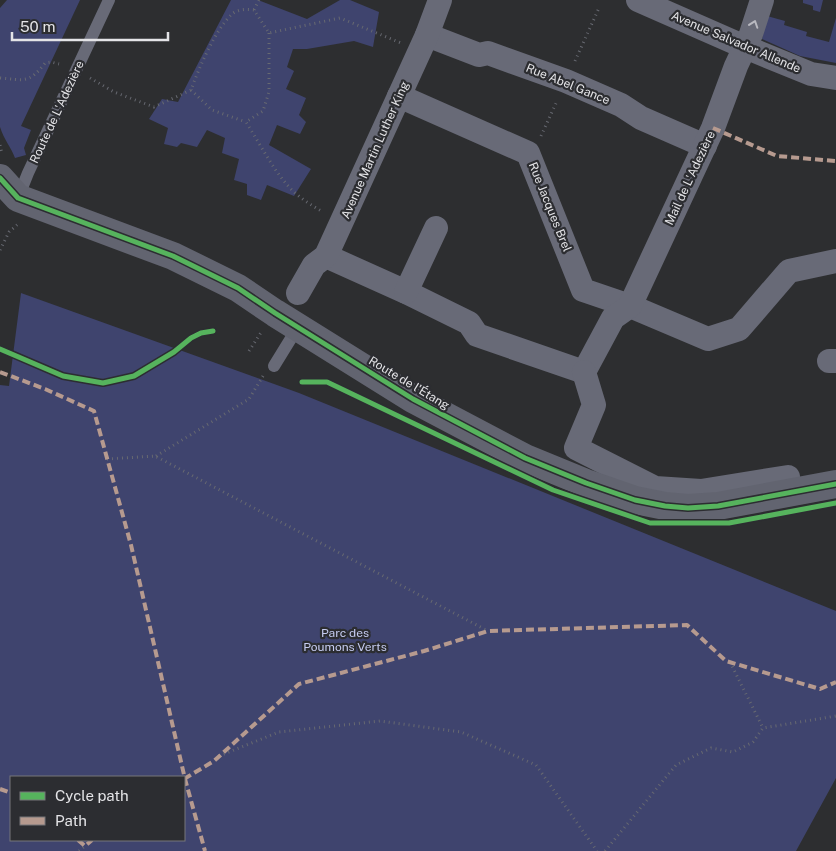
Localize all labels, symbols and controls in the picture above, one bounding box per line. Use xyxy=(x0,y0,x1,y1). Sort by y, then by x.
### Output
street label: Avenue Salvador Allende xyxy=(669,8,803,76)
scale bar xyxy=(12,10,169,42)
text: 50 m xyxy=(20,18,55,35)
one-way arrow xyxy=(749,20,759,29)
street label: Route de L'Adezière xyxy=(27,58,87,165)
street label: Rue Abel Gance xyxy=(524,61,612,107)
street label: Avenue Martin Luther King xyxy=(338,79,412,221)
street label: Mail de L'Adezière xyxy=(662,128,718,227)
street label: Rue Jacques Brel xyxy=(526,160,574,254)
street label: Route de l'Étang xyxy=(366,353,452,413)
park label: Parc des Poumons Verts xyxy=(303,626,387,654)
legend xyxy=(10,776,185,841)
text: Cycle path xyxy=(55,787,129,804)
text: Path xyxy=(55,812,87,829)

